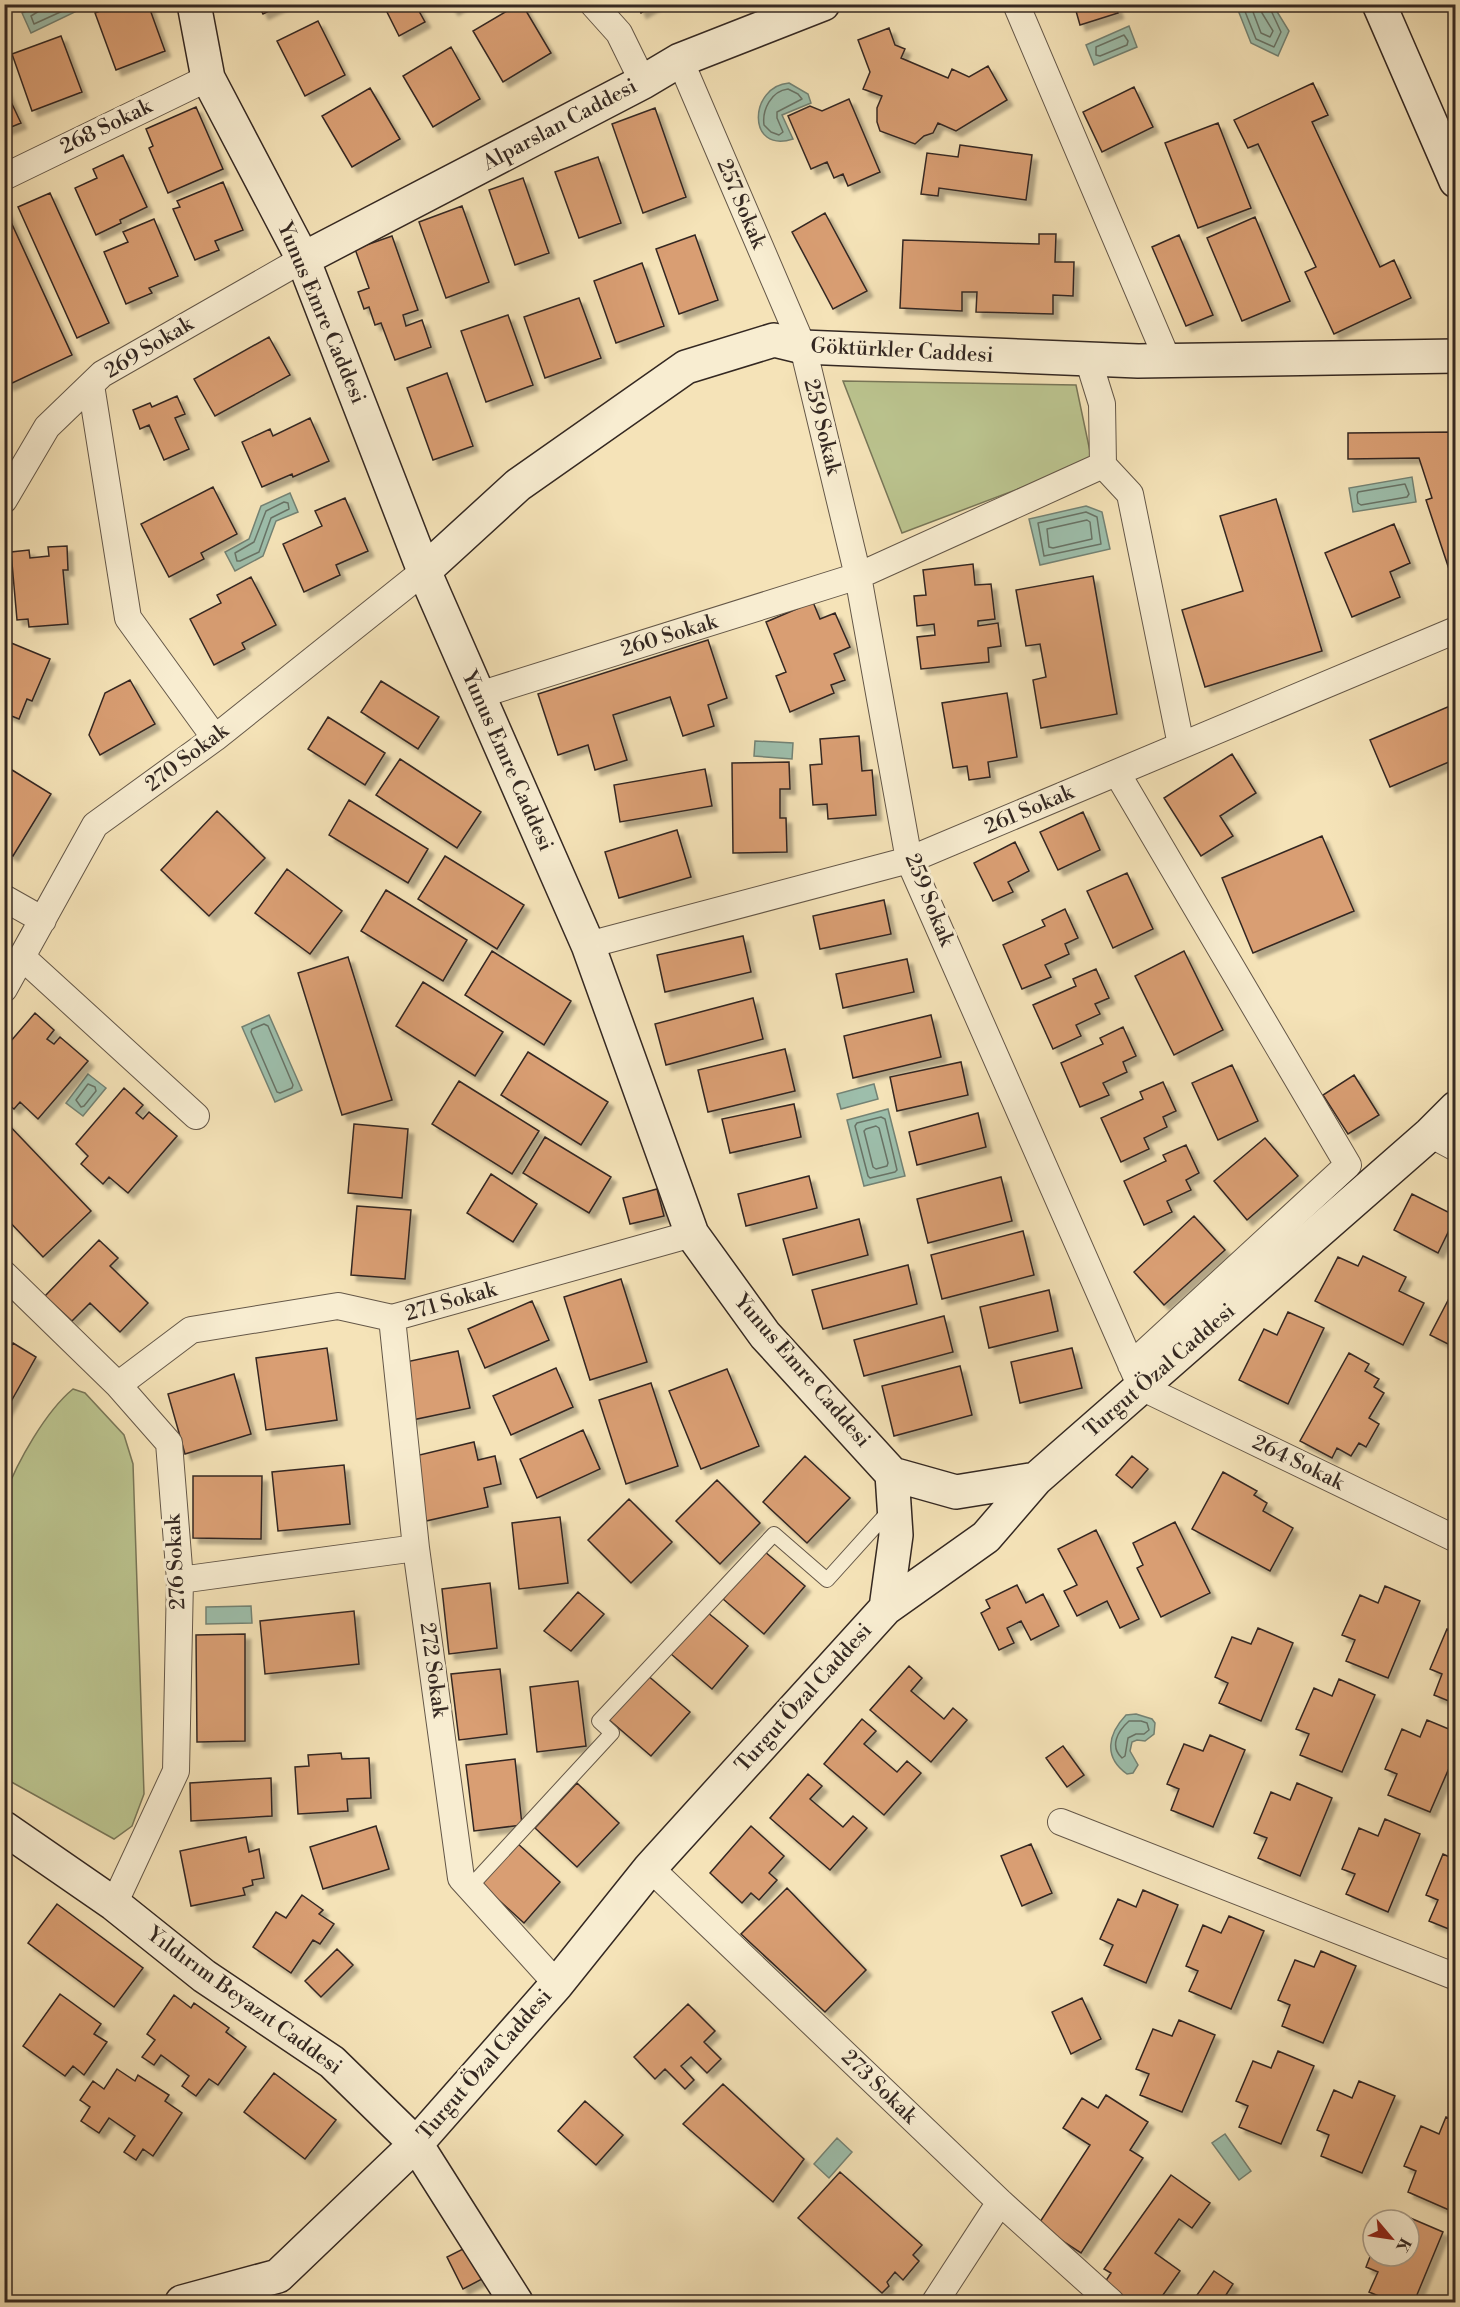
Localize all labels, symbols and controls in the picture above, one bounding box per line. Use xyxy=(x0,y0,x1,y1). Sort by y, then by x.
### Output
street label: Alparslan Caddesi xyxy=(478,73,642,177)
street label: 268 Sokak xyxy=(56,93,157,160)
street label: 257 Sokak xyxy=(711,155,772,254)
street label: Yunus Emre Caddesi xyxy=(271,217,371,408)
street label: 269 Sokak xyxy=(100,311,199,385)
street label: Göktürkler Caddesi xyxy=(810,333,994,369)
street label: 259 Sokak xyxy=(798,376,847,479)
street label: 260 Sokak xyxy=(617,609,722,663)
street label: Yunus Emre Caddesi xyxy=(455,666,559,855)
street label: 270 Sokak xyxy=(140,718,235,798)
street label: 261 Sokak xyxy=(980,779,1079,840)
street label: 259 Sokak xyxy=(899,850,960,951)
street label: 271 Sokak xyxy=(402,1276,501,1327)
street label: Yunus Emre Caddesi xyxy=(728,1288,876,1453)
street label: Turgut Özal Caddesi xyxy=(1078,1297,1241,1444)
street label: 264 Sokak xyxy=(1248,1430,1349,1497)
street label: 276 Sokak xyxy=(160,1512,191,1611)
street label: Turgut Özal Caddesi xyxy=(729,1617,878,1778)
street label: 272 Sokak xyxy=(413,1621,453,1720)
street label: Yıldırım Beyazıt Caddesi xyxy=(141,1921,347,2081)
street label: Turgut Özal Caddesi xyxy=(411,1983,558,2146)
street label: 273 Sokak xyxy=(836,2045,923,2130)
north arrow xyxy=(1361,2208,1421,2268)
text: K xyxy=(1391,2234,1415,2256)

